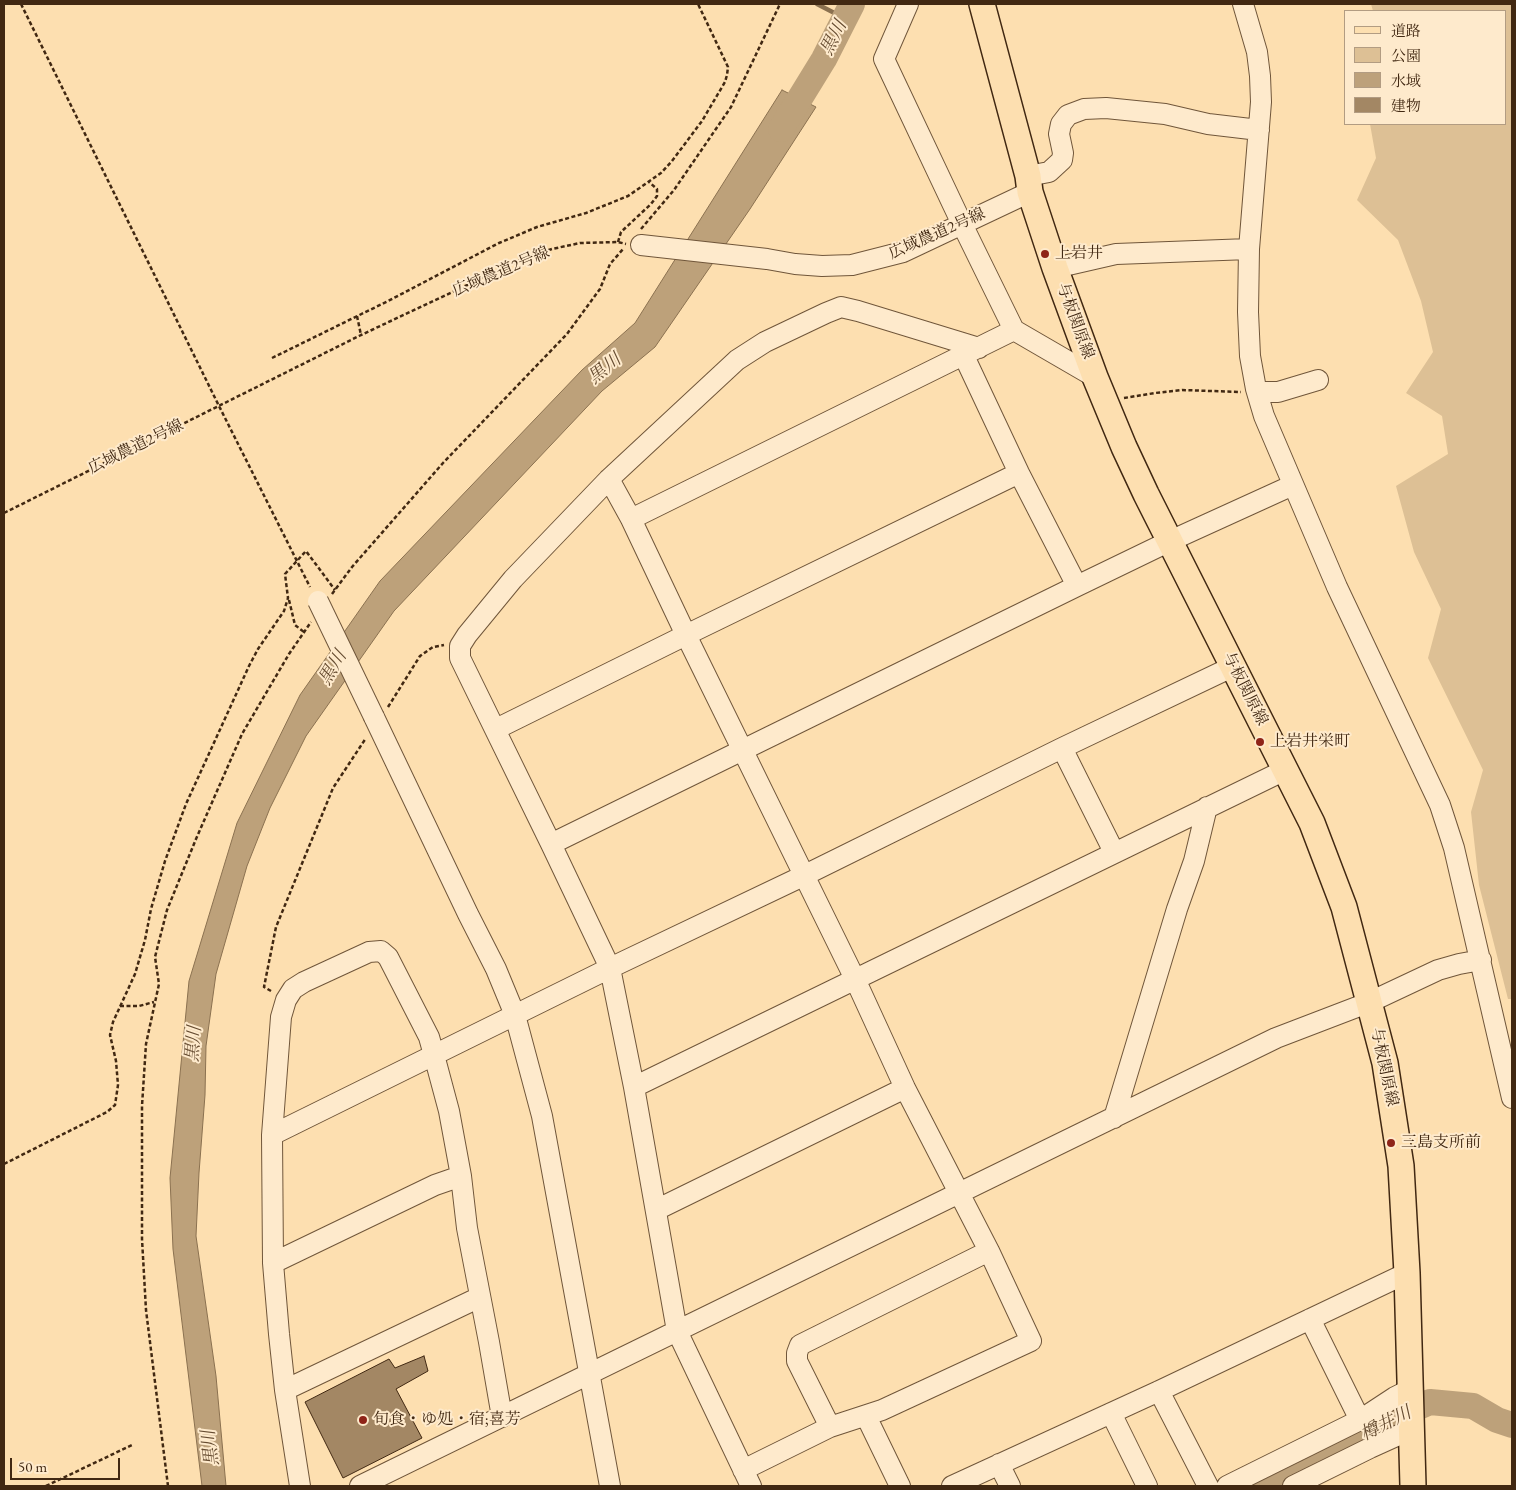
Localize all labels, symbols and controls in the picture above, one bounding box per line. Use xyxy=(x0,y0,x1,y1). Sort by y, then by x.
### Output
legend xyxy=(1344,10,1506,125)
water label: 黒川 xyxy=(816,17,852,59)
text: 道路 xyxy=(1391,21,1421,40)
text: 公園 xyxy=(1391,46,1421,65)
text: 水域 xyxy=(1391,71,1421,90)
text: 建物 xyxy=(1391,96,1421,115)
street label: 広域農道2号線 xyxy=(886,204,988,264)
street label: 広域農道2号線 xyxy=(450,243,552,301)
place label: 上岩井 xyxy=(1055,244,1103,264)
marker: 上岩井 xyxy=(1039,248,1051,260)
street label: 与板関原線 xyxy=(1052,280,1098,362)
water label: 黒川 xyxy=(584,349,626,389)
street label: 広域農道2号線 xyxy=(85,416,187,478)
water label: 黒川 xyxy=(314,647,352,689)
street label: 与板関原線 xyxy=(1218,649,1272,729)
place label: 上岩井栄町 xyxy=(1270,732,1350,752)
marker: 上岩井栄町 xyxy=(1254,736,1266,748)
water label: 黒川 xyxy=(182,1025,206,1063)
street label: 与板関原線 xyxy=(1366,1026,1402,1108)
place label: 三島支所前 xyxy=(1401,1133,1481,1153)
marker: 三島支所前 xyxy=(1385,1137,1397,1149)
water label: 樽井川 xyxy=(1357,1402,1415,1446)
place label: 旬食・ゆ処・宿;喜芳 xyxy=(373,1410,521,1430)
marker: 旬食・ゆ処・宿;喜芳 xyxy=(357,1414,369,1426)
water label: 黒川 xyxy=(198,1429,224,1467)
scale bar xyxy=(12,1448,122,1480)
text: 50 m xyxy=(18,1457,47,1476)

